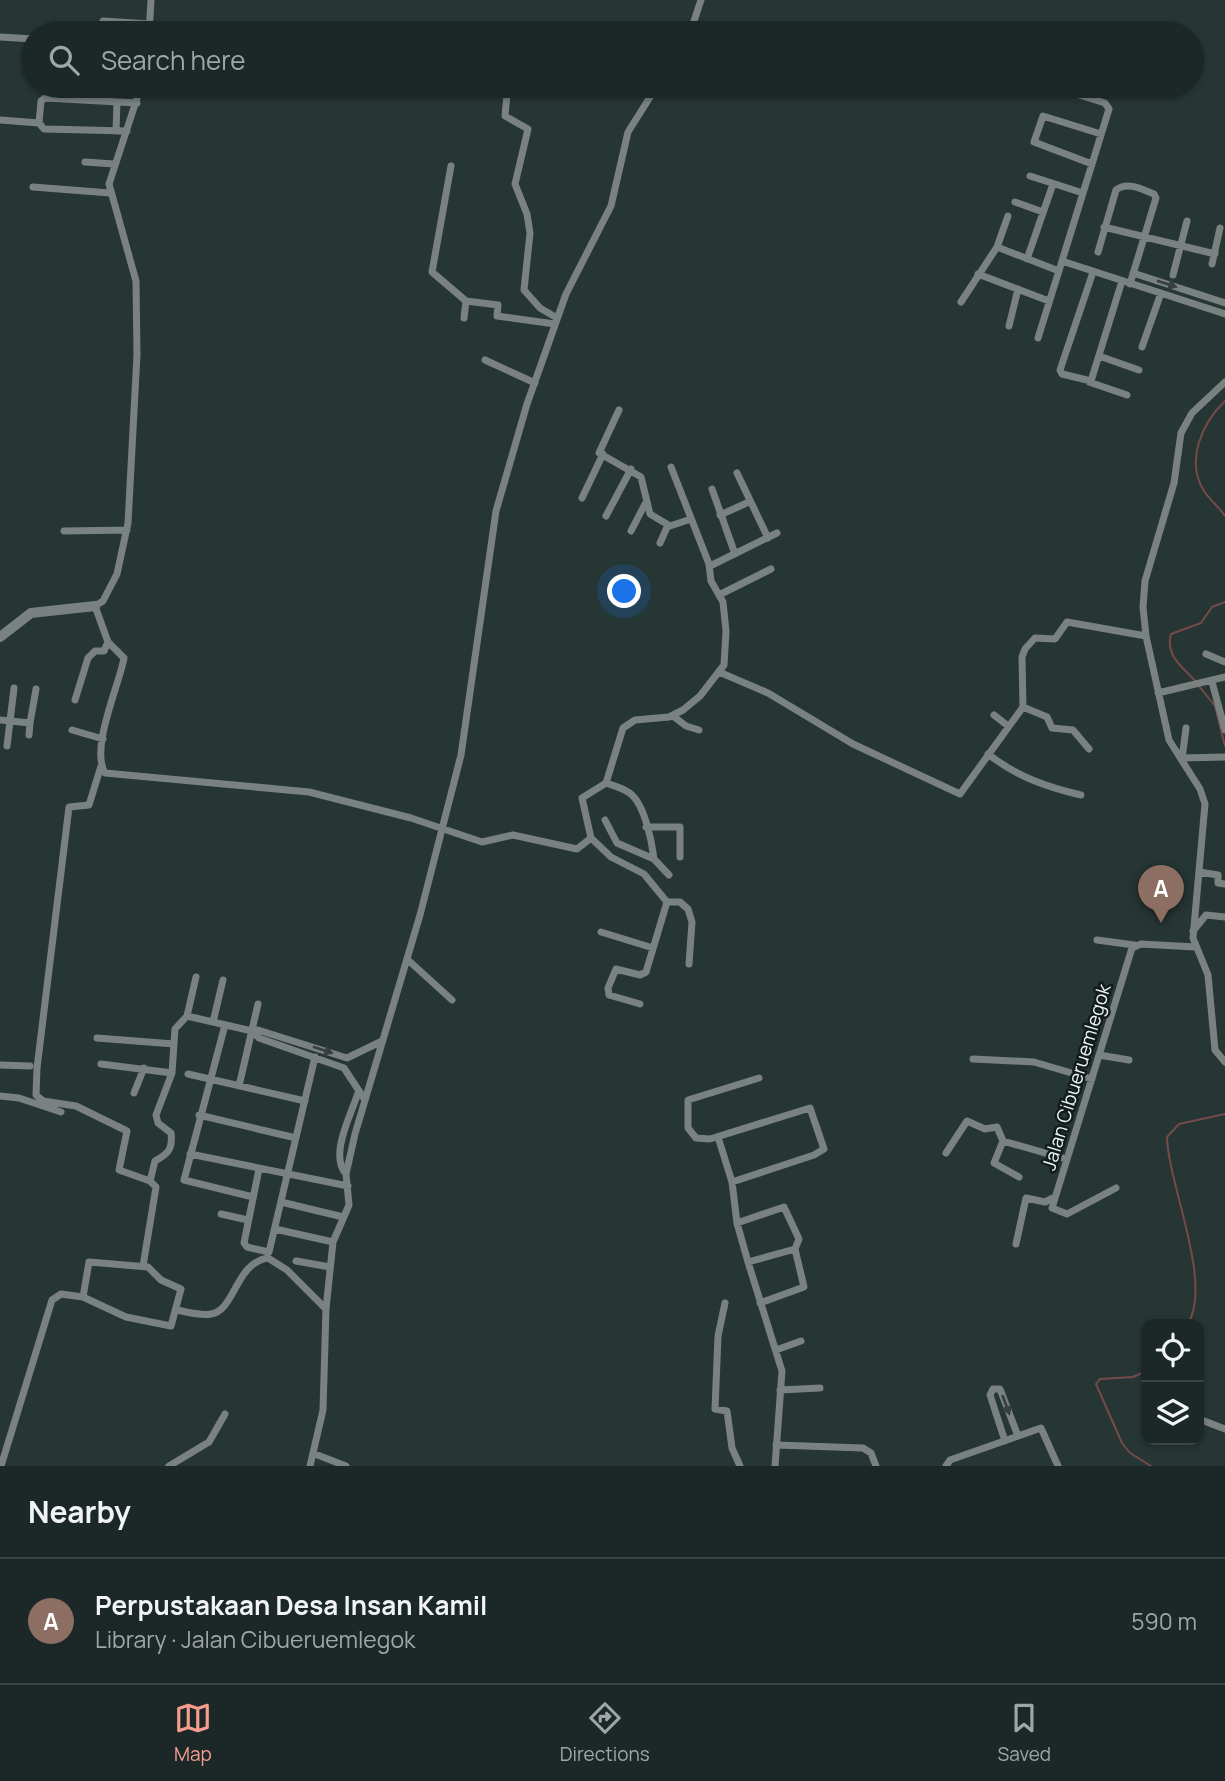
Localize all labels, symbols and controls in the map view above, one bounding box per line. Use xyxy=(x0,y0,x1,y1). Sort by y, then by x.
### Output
search box xyxy=(21,21,1204,98)
icon: search xyxy=(45,41,83,79)
text: Search here xyxy=(101,42,246,78)
one-way arrow xyxy=(1157,280,1178,290)
your location xyxy=(607,574,641,608)
pin: A xyxy=(1138,865,1184,923)
street label: Jalan Cibueruemlegok xyxy=(1035,980,1117,1173)
one-way arrow xyxy=(312,1046,333,1056)
map controls xyxy=(1141,1319,1204,1445)
button: locate xyxy=(1141,1319,1204,1382)
button: layers xyxy=(1141,1382,1204,1445)
one-way arrow xyxy=(1001,1395,1012,1416)
text: Nearby xyxy=(28,1491,131,1532)
text: Perpustakaan Desa Insan Kamil xyxy=(95,1587,487,1623)
text: A xyxy=(43,1605,59,1637)
text: 590 m xyxy=(1131,1605,1197,1637)
text: Library · Jalan Cibueruemlegok xyxy=(95,1623,415,1655)
tab: Map xyxy=(174,1699,212,1767)
tab: Directions xyxy=(560,1699,650,1767)
tab: Saved xyxy=(998,1699,1051,1767)

